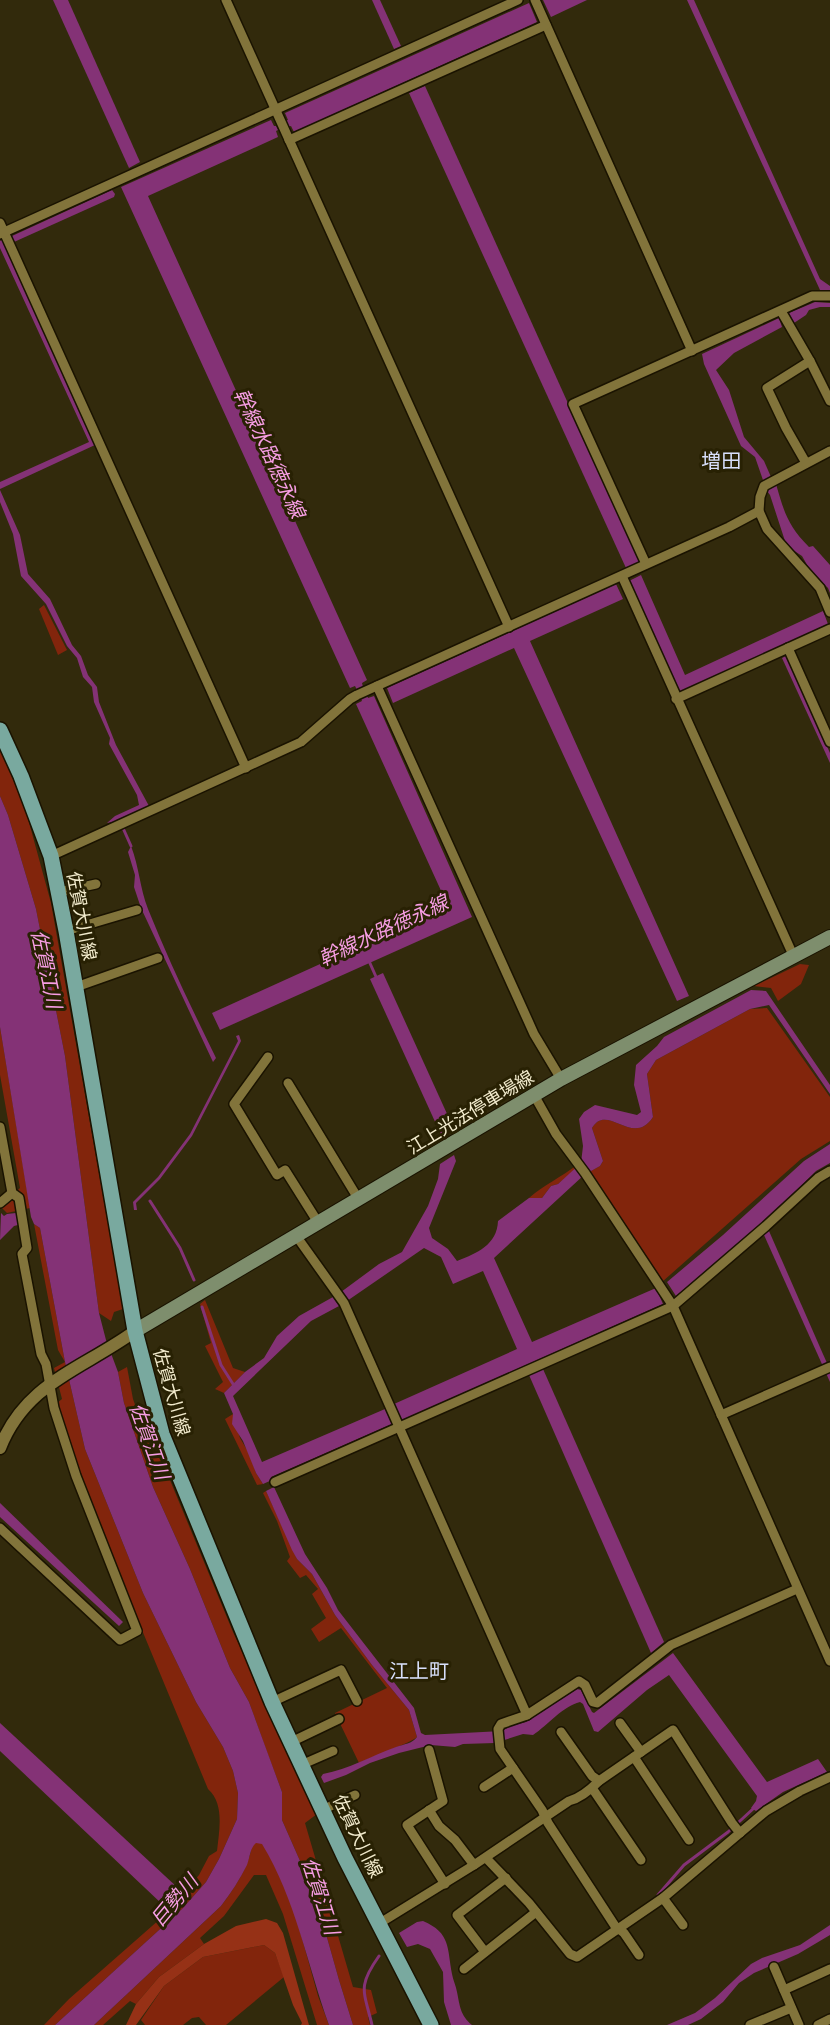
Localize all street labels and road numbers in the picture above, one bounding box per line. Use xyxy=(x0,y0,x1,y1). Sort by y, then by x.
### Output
street label: 佐賀大川線 xyxy=(63,870,101,962)
street label: 江上光法停車場線 xyxy=(403,1066,537,1158)
street label: 佐賀大川線 xyxy=(150,1346,194,1438)
street label: 佐賀大川線 xyxy=(329,1791,387,1881)

